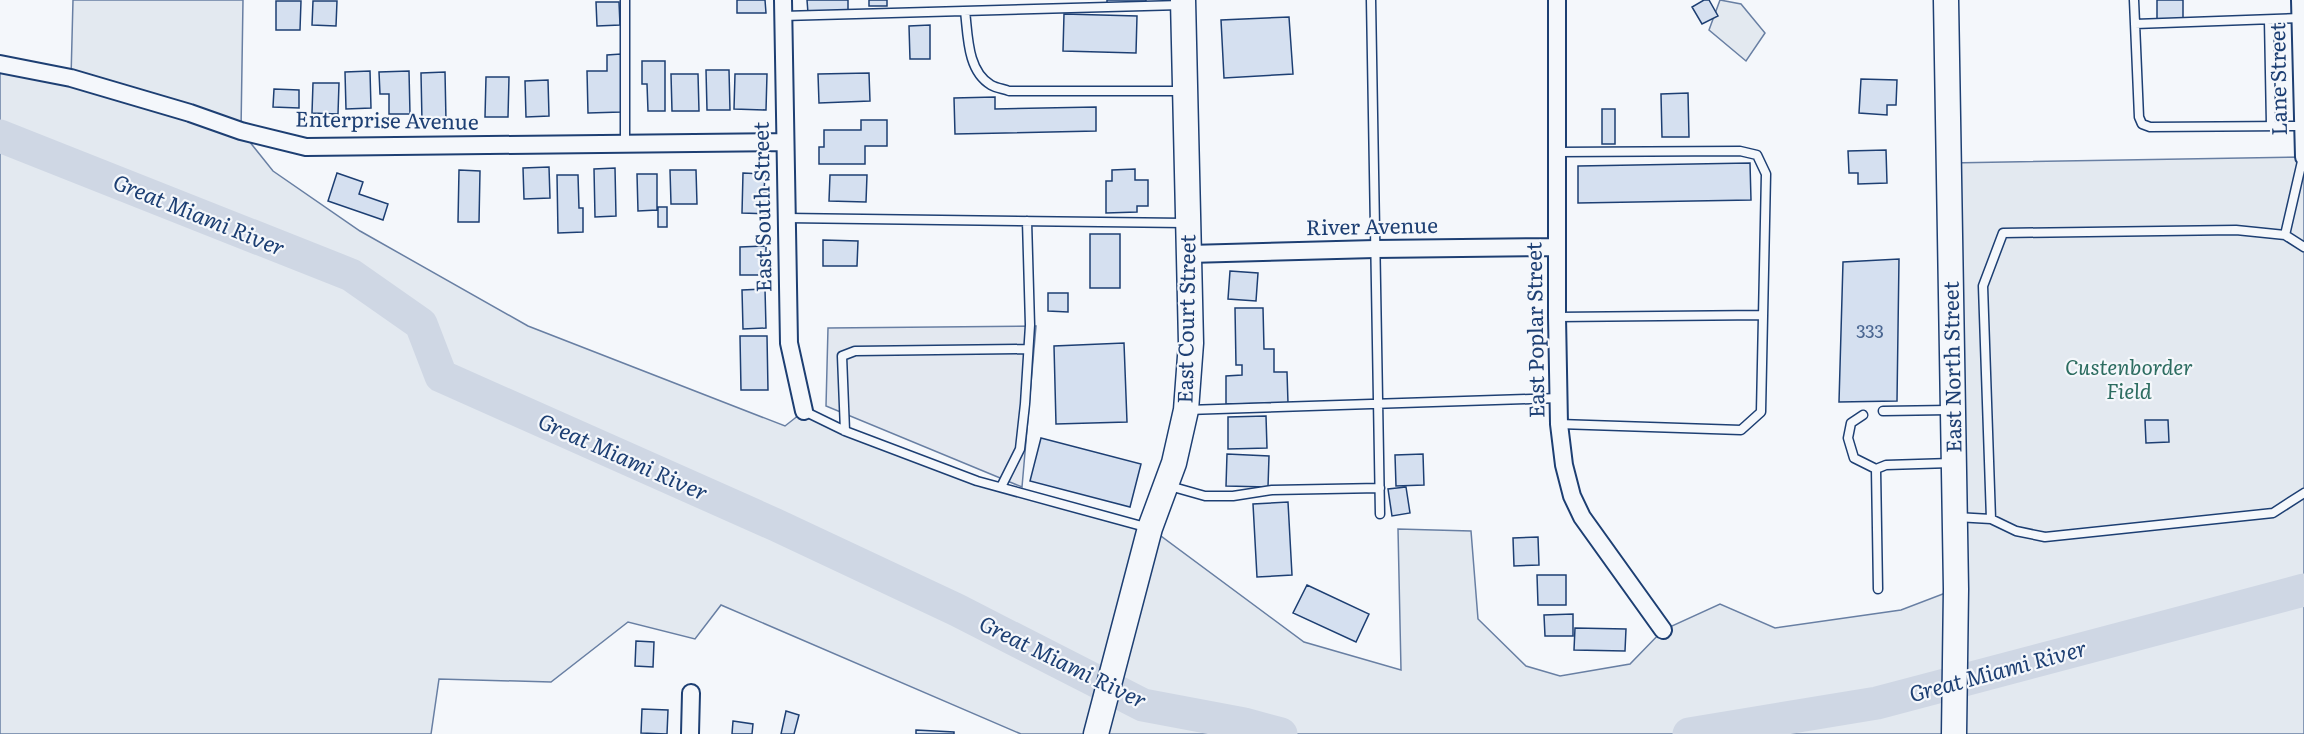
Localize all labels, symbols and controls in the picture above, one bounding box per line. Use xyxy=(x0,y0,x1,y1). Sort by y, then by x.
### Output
street label: Lane Street xyxy=(2260,22,2293,136)
street label: Enterprise Avenue xyxy=(295,101,479,136)
street label: East South Street xyxy=(744,121,777,293)
water label: Great Miami River xyxy=(109,164,291,263)
street label: River Avenue xyxy=(1306,208,1438,241)
street label: East Court Street xyxy=(1168,234,1201,404)
street label: East Poplar Street xyxy=(1516,241,1551,418)
street label: East North Street xyxy=(1933,280,1967,453)
house number: 333 xyxy=(1856,317,1884,344)
park label: Custenborder Field xyxy=(2065,350,2193,405)
water label: Great Miami River xyxy=(533,403,714,508)
water label: Great Miami River xyxy=(974,606,1153,716)
water label: Great Miami River xyxy=(1905,630,2090,709)

